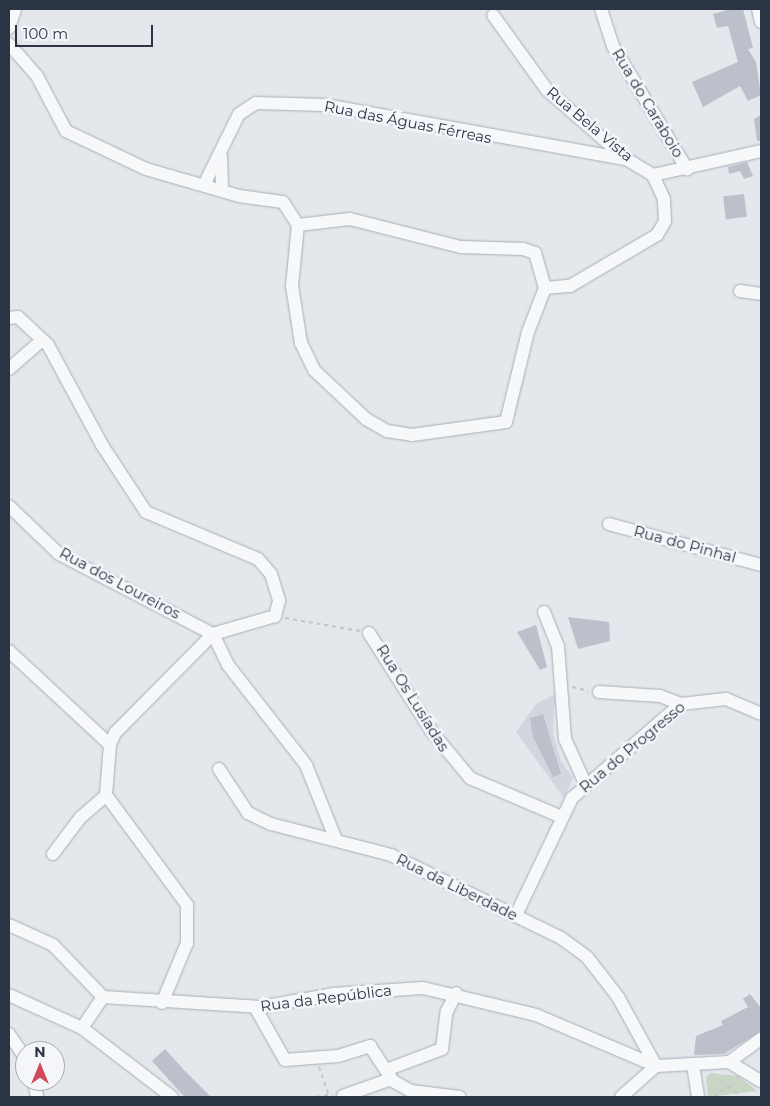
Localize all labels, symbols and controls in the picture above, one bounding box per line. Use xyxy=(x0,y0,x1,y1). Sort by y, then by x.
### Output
scale bar xyxy=(18,15,155,47)
text: 100 m xyxy=(23,24,68,43)
street label: Rua do Caraboio xyxy=(608,45,688,161)
street label: Rua Bela Vista xyxy=(543,83,637,165)
street label: Rua das Águas Férreas xyxy=(323,97,493,147)
street label: Rua do Pinhal xyxy=(632,522,738,566)
street label: Rua dos Loureiros xyxy=(57,544,183,622)
street label: Rua Os Lusíadas xyxy=(373,641,453,755)
street label: Rua do Progresso xyxy=(576,698,688,796)
street label: Rua da Liberdade xyxy=(393,850,521,924)
street label: Rua da República xyxy=(259,981,393,1015)
north arrow xyxy=(15,1041,65,1091)
text: N xyxy=(34,1043,46,1061)

